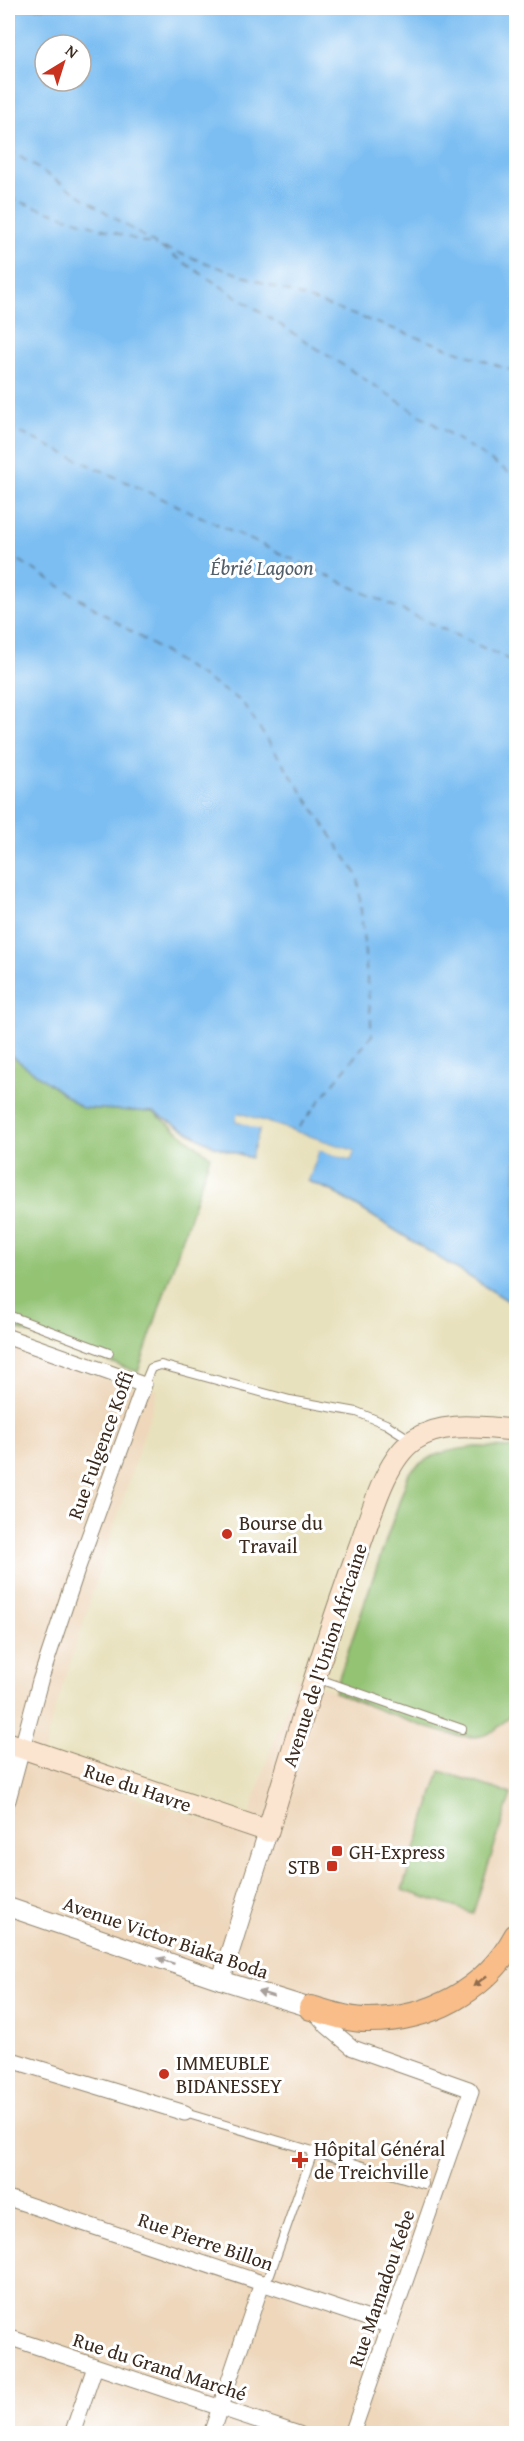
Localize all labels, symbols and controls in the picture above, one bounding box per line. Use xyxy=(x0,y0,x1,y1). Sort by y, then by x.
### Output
north arrow xyxy=(33,33,93,93)
text: N xyxy=(61,38,84,64)
water label: Ébrié Lagoon xyxy=(209,552,314,583)
street label: Rue Fulgence Koffi xyxy=(60,1367,140,1523)
place label: Bourse du Travail xyxy=(239,1508,323,1560)
marker: Bourse du Travail xyxy=(220,1527,234,1541)
street label: Avenue de l'Union Africaine xyxy=(274,1539,374,1771)
street label: Rue du Havre xyxy=(80,1755,196,1819)
place label: GH-Express xyxy=(349,1837,445,1866)
marker: GH-Express xyxy=(330,1844,344,1858)
place label: STB xyxy=(288,1852,320,1881)
marker: STB xyxy=(325,1859,339,1873)
street label: Avenue Victor Biaka Boda xyxy=(59,1888,273,1986)
one-way arrow xyxy=(156,1956,174,1966)
one-way arrow xyxy=(472,1974,488,1987)
one-way arrow xyxy=(257,1989,275,1998)
place label: IMMEUBLE BIDANESSEY xyxy=(176,2048,282,2100)
marker: IMMEUBLE BIDANESSEY xyxy=(157,2067,171,2081)
place label: Hôpital Général de Treichville xyxy=(314,2134,446,2186)
marker: Hôpital Général de Treichville xyxy=(291,2151,309,2169)
street label: Rue Pierre Billon xyxy=(134,2204,278,2278)
street label: Rue Mamadou Kebe xyxy=(340,2205,422,2371)
street label: Rue du Grand Marché xyxy=(70,2324,250,2408)

